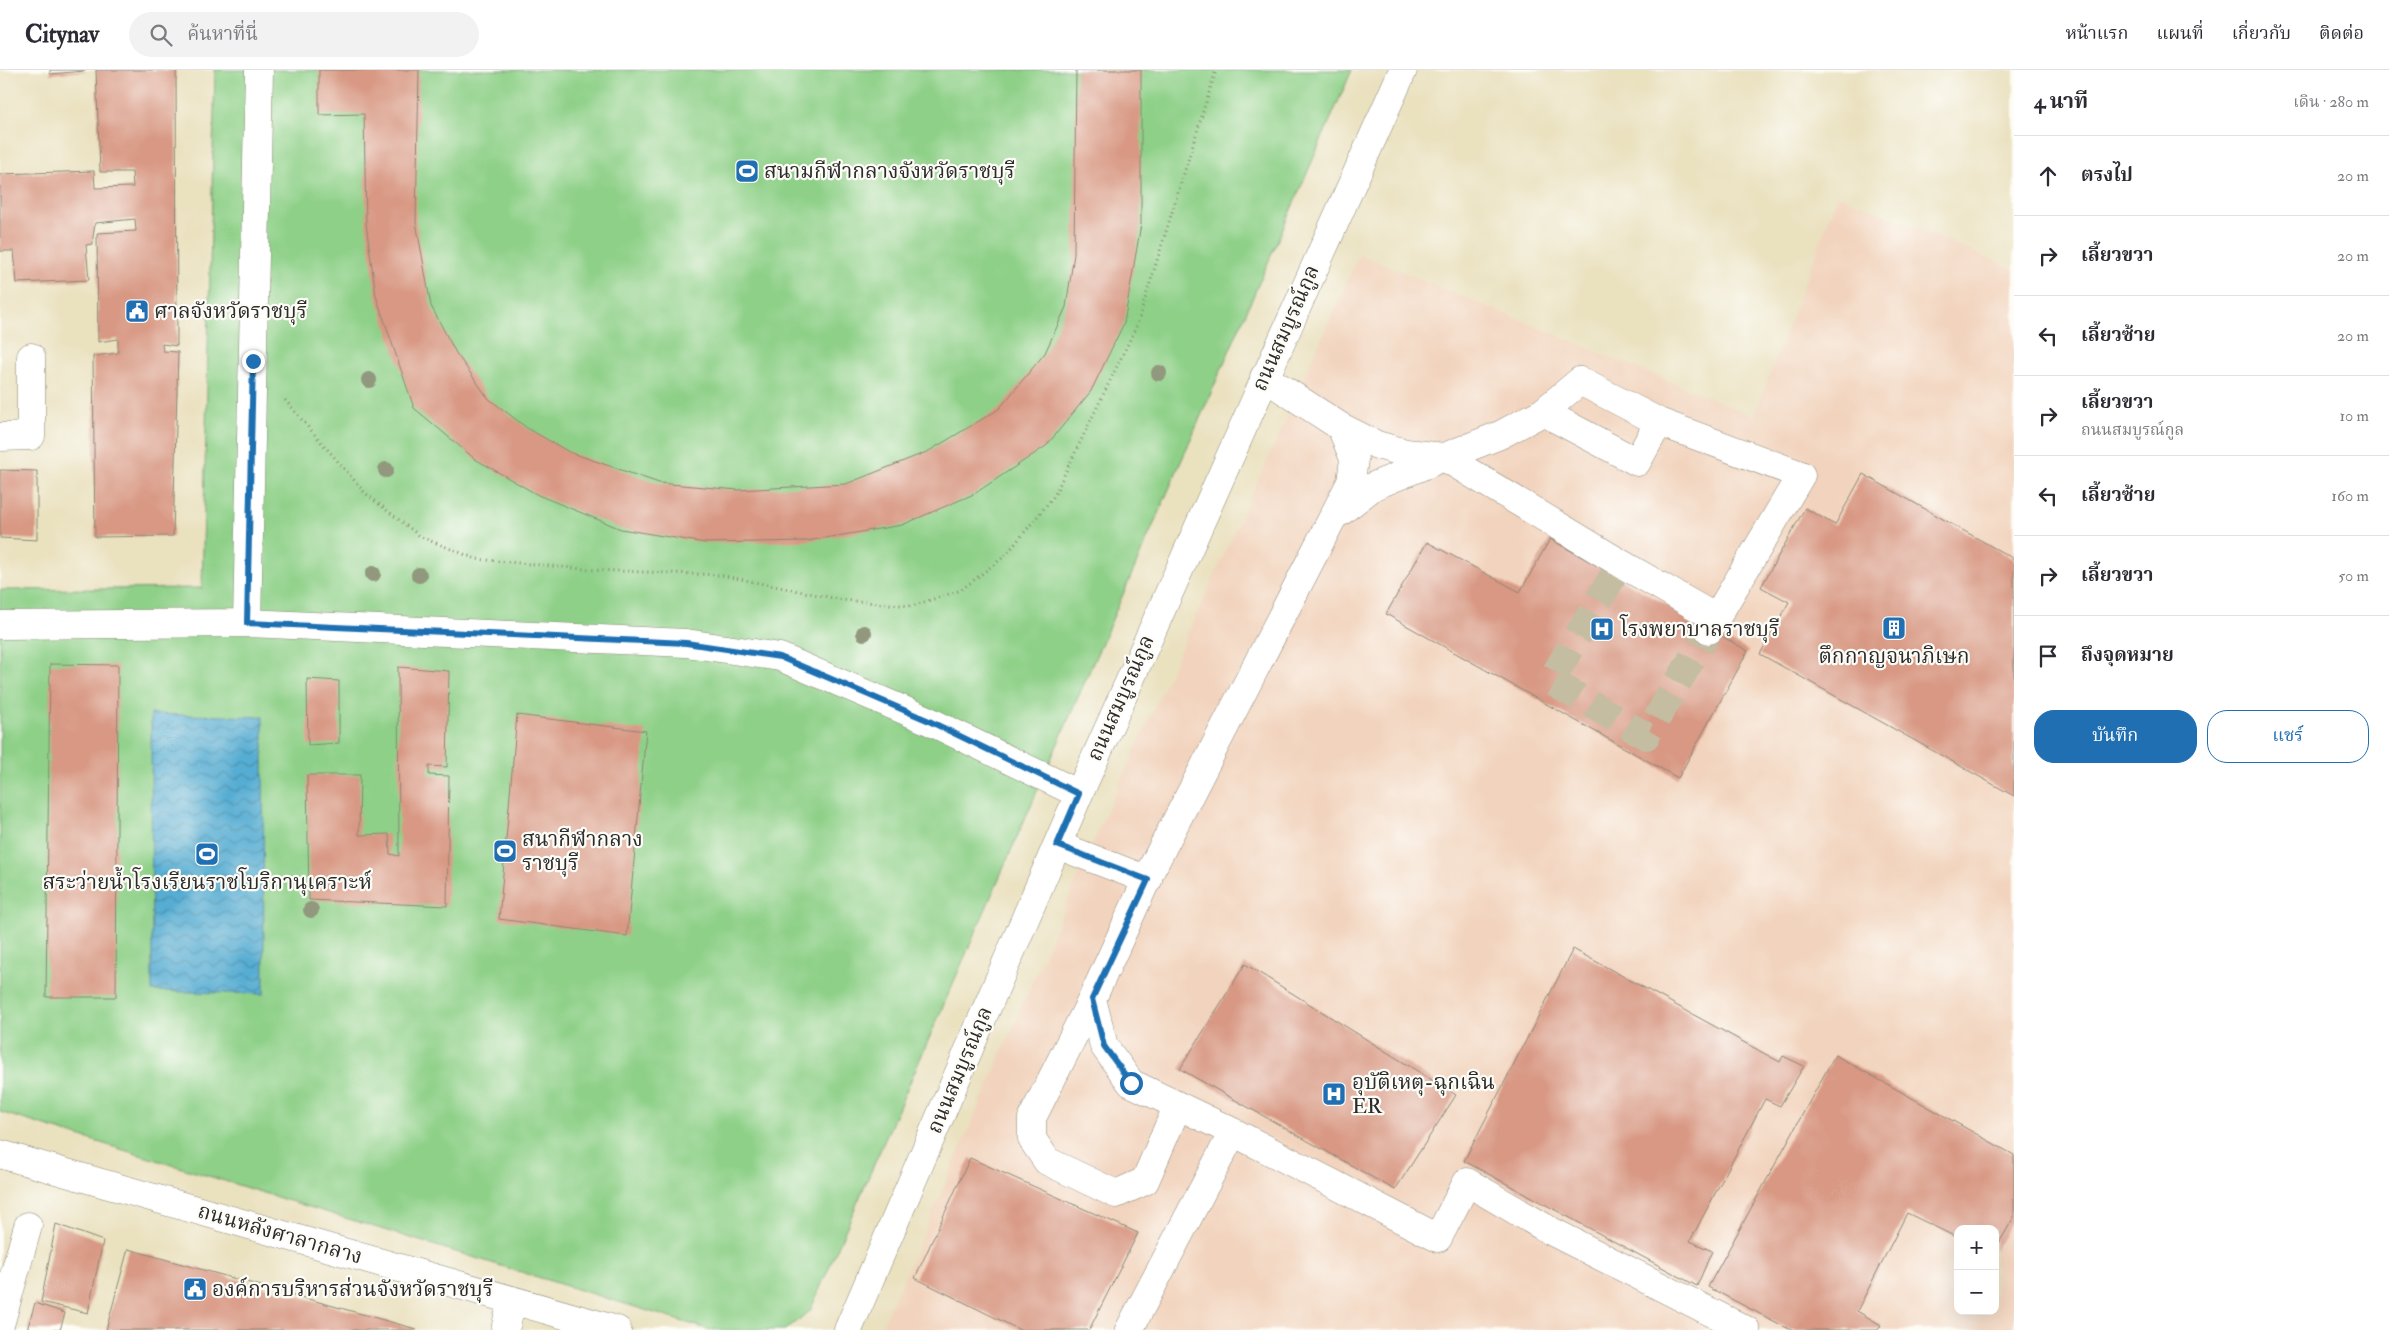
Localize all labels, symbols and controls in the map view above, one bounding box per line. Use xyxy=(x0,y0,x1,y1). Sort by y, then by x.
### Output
search box xyxy=(129,12,479,57)
text: Citynav xyxy=(25,19,99,50)
icon: search xyxy=(147,21,175,49)
text: ค้นหาที่นี่ xyxy=(187,22,258,46)
text: หน้าแรก xyxy=(2065,22,2128,45)
text: แผนที่ xyxy=(2156,22,2204,45)
text: เกี่ยวกับ xyxy=(2232,22,2291,45)
text: ติดต่อ xyxy=(2319,22,2364,45)
text: 4 นาที xyxy=(2034,88,2088,115)
text: เดิน · 280 m xyxy=(2293,92,2369,112)
sports icon: สนามกีฬากลางจังหวัดราชบุรี xyxy=(734,158,760,184)
place label: สนามกีฬากลางจังหวัดราชบุรี xyxy=(764,158,1015,185)
icon: ahead xyxy=(2034,162,2062,190)
text: ตรงไป xyxy=(2081,163,2133,187)
text: 20 m xyxy=(2337,166,2369,186)
icon: right xyxy=(2034,242,2062,270)
text: เลี้ยวขวา xyxy=(2081,243,2153,267)
text: 20 m xyxy=(2337,246,2369,266)
street label: ถนนสมบูรณ์กูล xyxy=(1246,261,1326,395)
public building icon: ศาลจังหวัดราชบุรี xyxy=(124,298,150,324)
place label: ศาลจังหวัดราชบุรี xyxy=(154,298,307,325)
icon: left xyxy=(2034,322,2062,350)
text: เลี้ยวซ้าย xyxy=(2081,323,2155,347)
text: 20 m xyxy=(2337,326,2369,346)
route end xyxy=(242,350,265,373)
text: เลี้ยวขวา xyxy=(2081,390,2153,414)
icon: right xyxy=(2034,402,2062,430)
text: 10 m xyxy=(2339,406,2369,426)
text: ถนนสมบูรณ์กูล xyxy=(2081,420,2184,440)
icon: left xyxy=(2034,482,2062,510)
text: เลี้ยวซ้าย xyxy=(2081,483,2155,507)
text: 160 m xyxy=(2331,486,2369,506)
icon: right xyxy=(2034,562,2062,590)
text: เลี้ยวขวา xyxy=(2081,563,2153,587)
text: 50 m xyxy=(2338,566,2369,586)
place label: โรงพยาบาลราชบุรี xyxy=(1619,614,1779,643)
building icon: ตึกกาญจนาภิเษก xyxy=(1881,615,1907,641)
hospital icon: โรงพยาบาลราชบุรี xyxy=(1589,616,1615,642)
street label: ถนนสมบูรณ์กูล xyxy=(1081,631,1161,765)
icon: arrive xyxy=(2034,642,2062,670)
place label: ตึกกาญจนาภิเษก xyxy=(1818,643,1970,670)
text: ถึงจุดหมาย xyxy=(2081,643,2174,667)
button: บันทึก xyxy=(2034,710,2197,763)
button: แชร์ xyxy=(2207,710,2369,763)
place label: สนากีฬากลาง ราชบุรี xyxy=(522,826,643,877)
sports icon: สนากีฬากลาง ราชบุรี xyxy=(492,838,518,864)
sports icon: สระว่ายน้ำโรงเรียนราชโบริกานุเคราะห์ xyxy=(194,841,220,867)
place label: สระว่ายน้ำโรงเรียนราชโบริกานุเคราะห์ xyxy=(42,866,372,896)
street label: ถนนสมบูรณ์กูล xyxy=(921,1002,999,1138)
place label: อุบัติเหตุ-ฉุกเฉิน ER xyxy=(1352,1069,1495,1120)
route start xyxy=(1120,1072,1143,1095)
hospital icon: อุบัติเหตุ-ฉุกเฉิน ER xyxy=(1321,1081,1347,1107)
street label: ถนนหลังศาลากลาง xyxy=(195,1198,365,1270)
map controls xyxy=(1954,1225,1999,1315)
button: + xyxy=(1954,1225,1999,1270)
button: − xyxy=(1954,1270,1999,1315)
public building icon: องค์การบริหารส่วนจังหวัดราชบุรี xyxy=(182,1276,208,1302)
place label: องค์การบริหารส่วนจังหวัดราชบุรี xyxy=(212,1276,493,1303)

